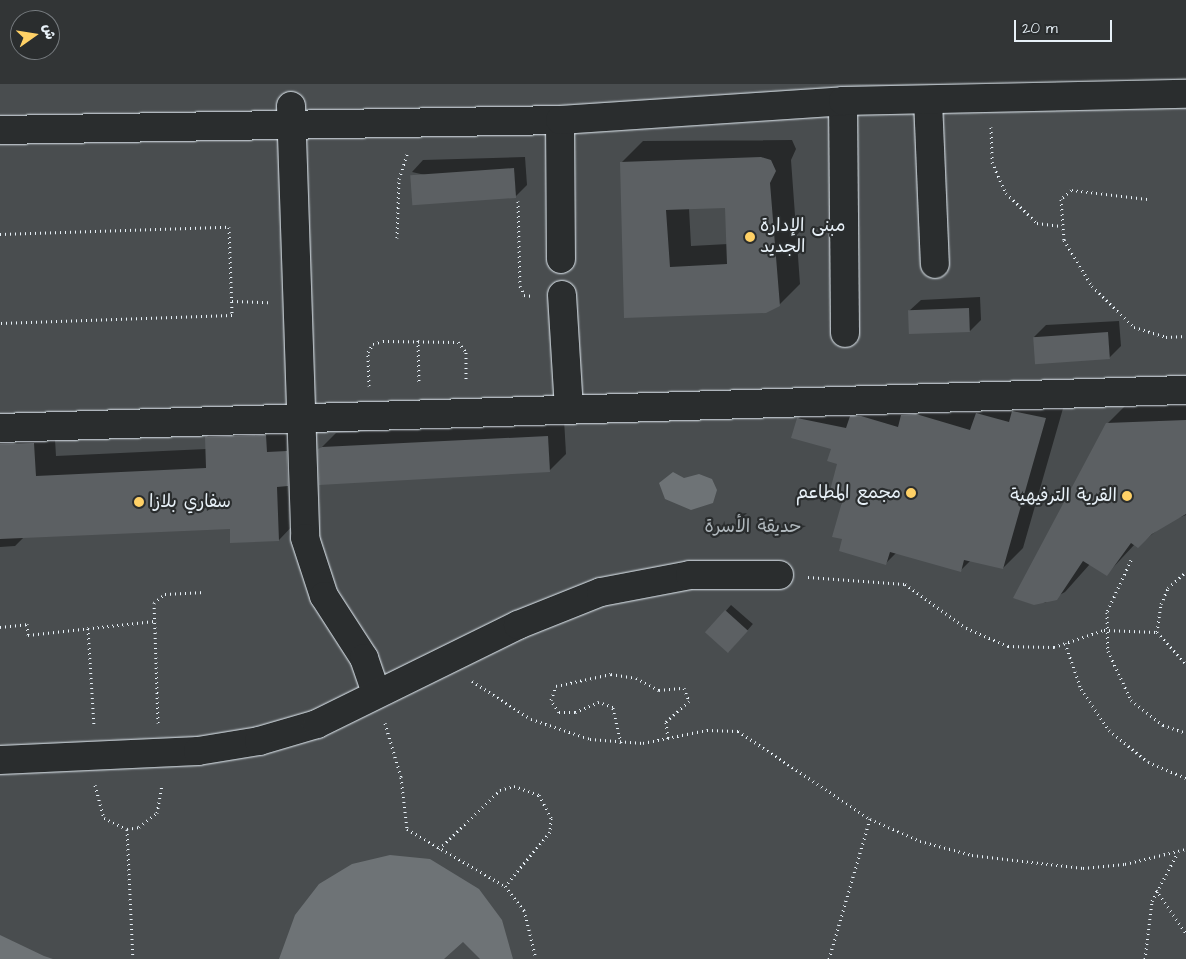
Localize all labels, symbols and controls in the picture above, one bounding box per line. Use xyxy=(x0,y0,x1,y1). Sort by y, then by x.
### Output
north arrow xyxy=(10,10,60,60)
scale bar xyxy=(1016,10,1114,42)
text: 20 m xyxy=(1022,18,1058,39)
text: ش xyxy=(37,22,60,42)
place label: مبنى الإدارة الجديد xyxy=(760,216,845,258)
marker: مبنى الإدارة الجديد xyxy=(744,231,756,243)
place label: مجمع المطاعم xyxy=(796,482,901,504)
place label: القرية الترفيهية xyxy=(1010,485,1117,507)
marker: مجمع المطاعم xyxy=(905,487,917,499)
marker: القرية الترفيهية xyxy=(1121,490,1133,502)
place label: سفاري بلازا xyxy=(149,491,231,513)
marker: سفاري بلازا xyxy=(133,496,145,508)
park label: حديقة الأسرة xyxy=(704,516,802,538)

